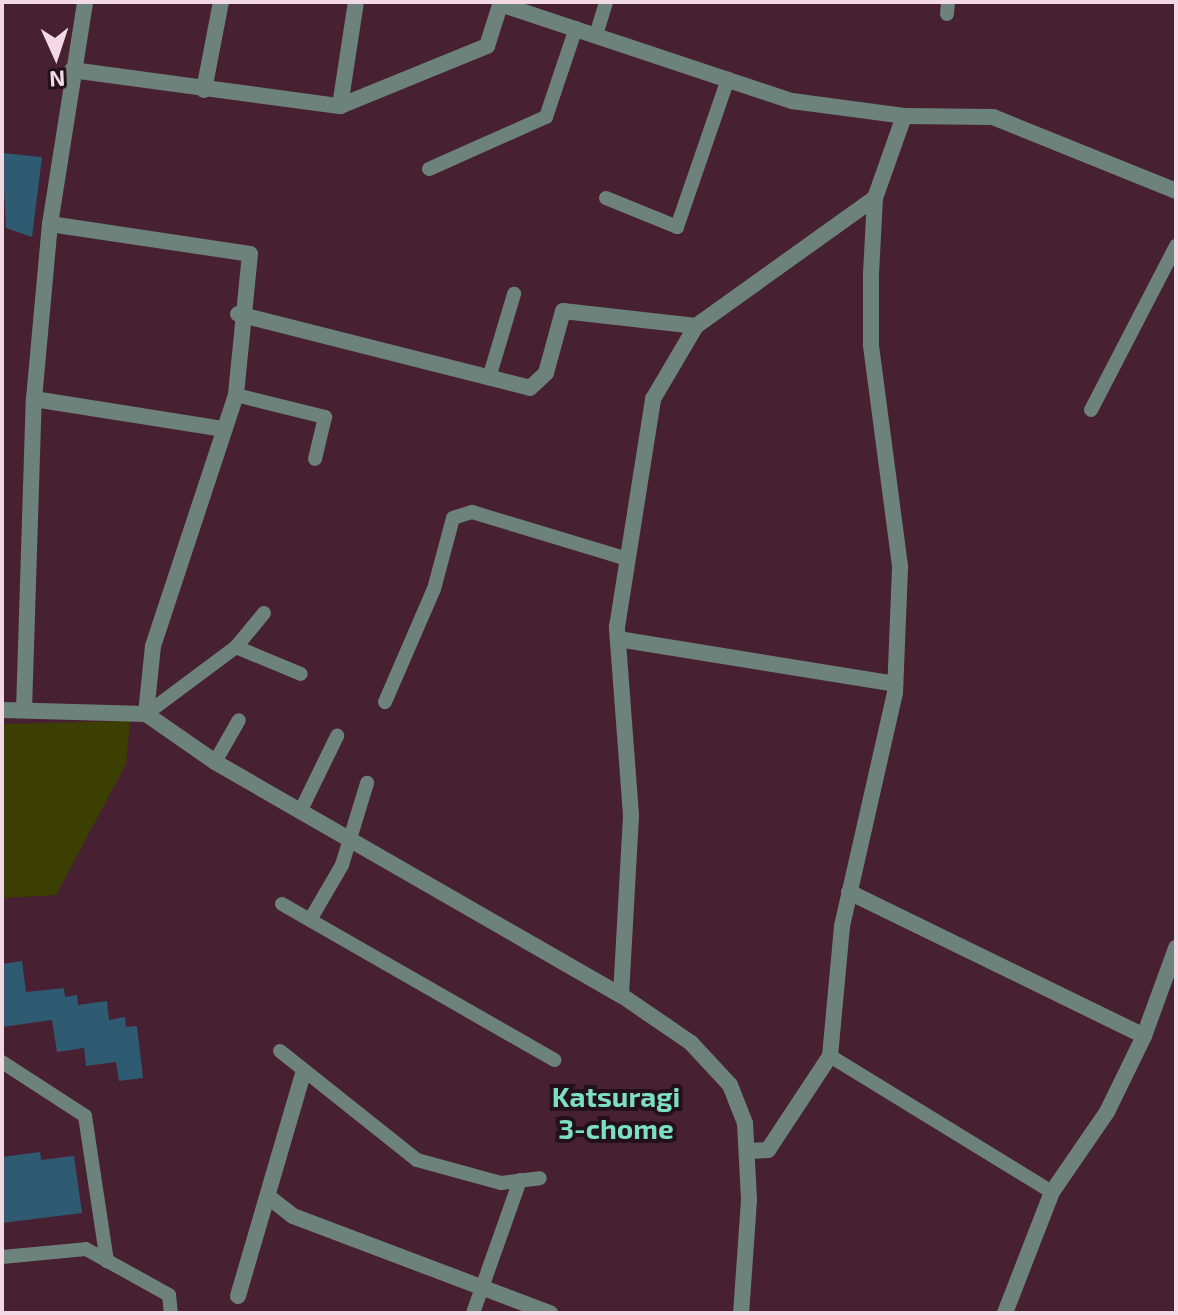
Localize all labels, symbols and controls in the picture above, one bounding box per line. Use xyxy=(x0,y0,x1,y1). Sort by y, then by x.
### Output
north arrow xyxy=(16,16,96,96)
text: N xyxy=(49,67,66,93)
district label: Katsuragi 3-chome xyxy=(552,1079,680,1145)

